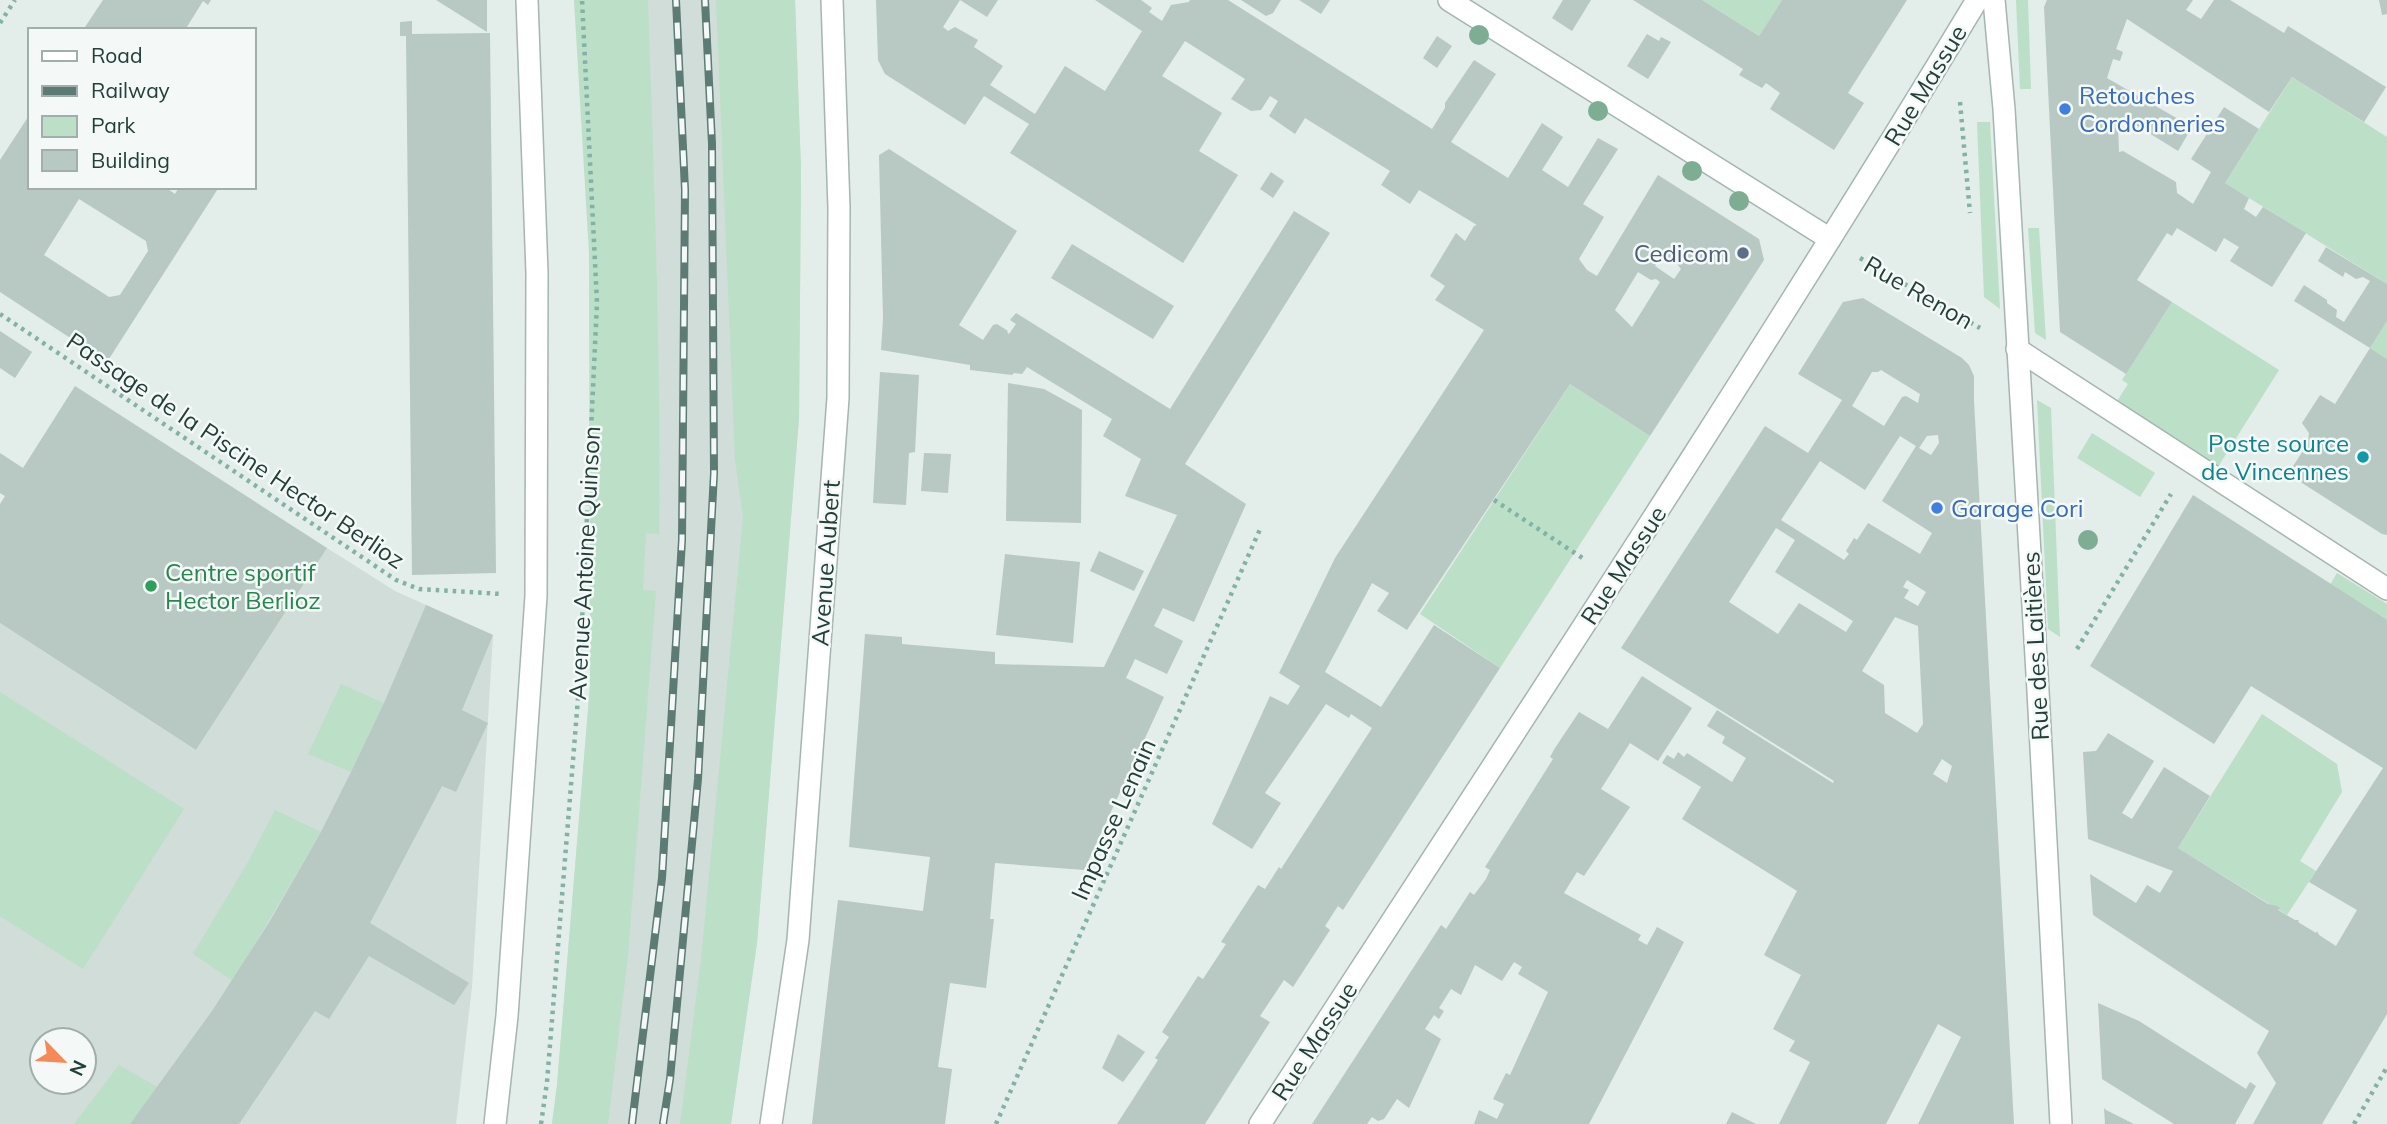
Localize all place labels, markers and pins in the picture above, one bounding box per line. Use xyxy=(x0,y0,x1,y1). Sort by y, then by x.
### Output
place label: Retouches Cordonneries xyxy=(2079,80,2226,138)
marker: Retouches Cordonneries xyxy=(2057,101,2073,117)
place label: Cedicom xyxy=(1634,238,1729,268)
marker: Cedicom xyxy=(1735,245,1751,261)
place label: Poste source de Vincennes xyxy=(2201,428,2349,486)
marker: Poste source de Vincennes xyxy=(2355,449,2371,465)
place label: Garage Cori xyxy=(1951,493,2083,523)
marker: Garage Cori xyxy=(1929,500,1945,516)
place label: Centre sportif Hector Berlioz xyxy=(165,557,321,615)
marker: Centre sportif Hector Berlioz xyxy=(143,578,159,594)

